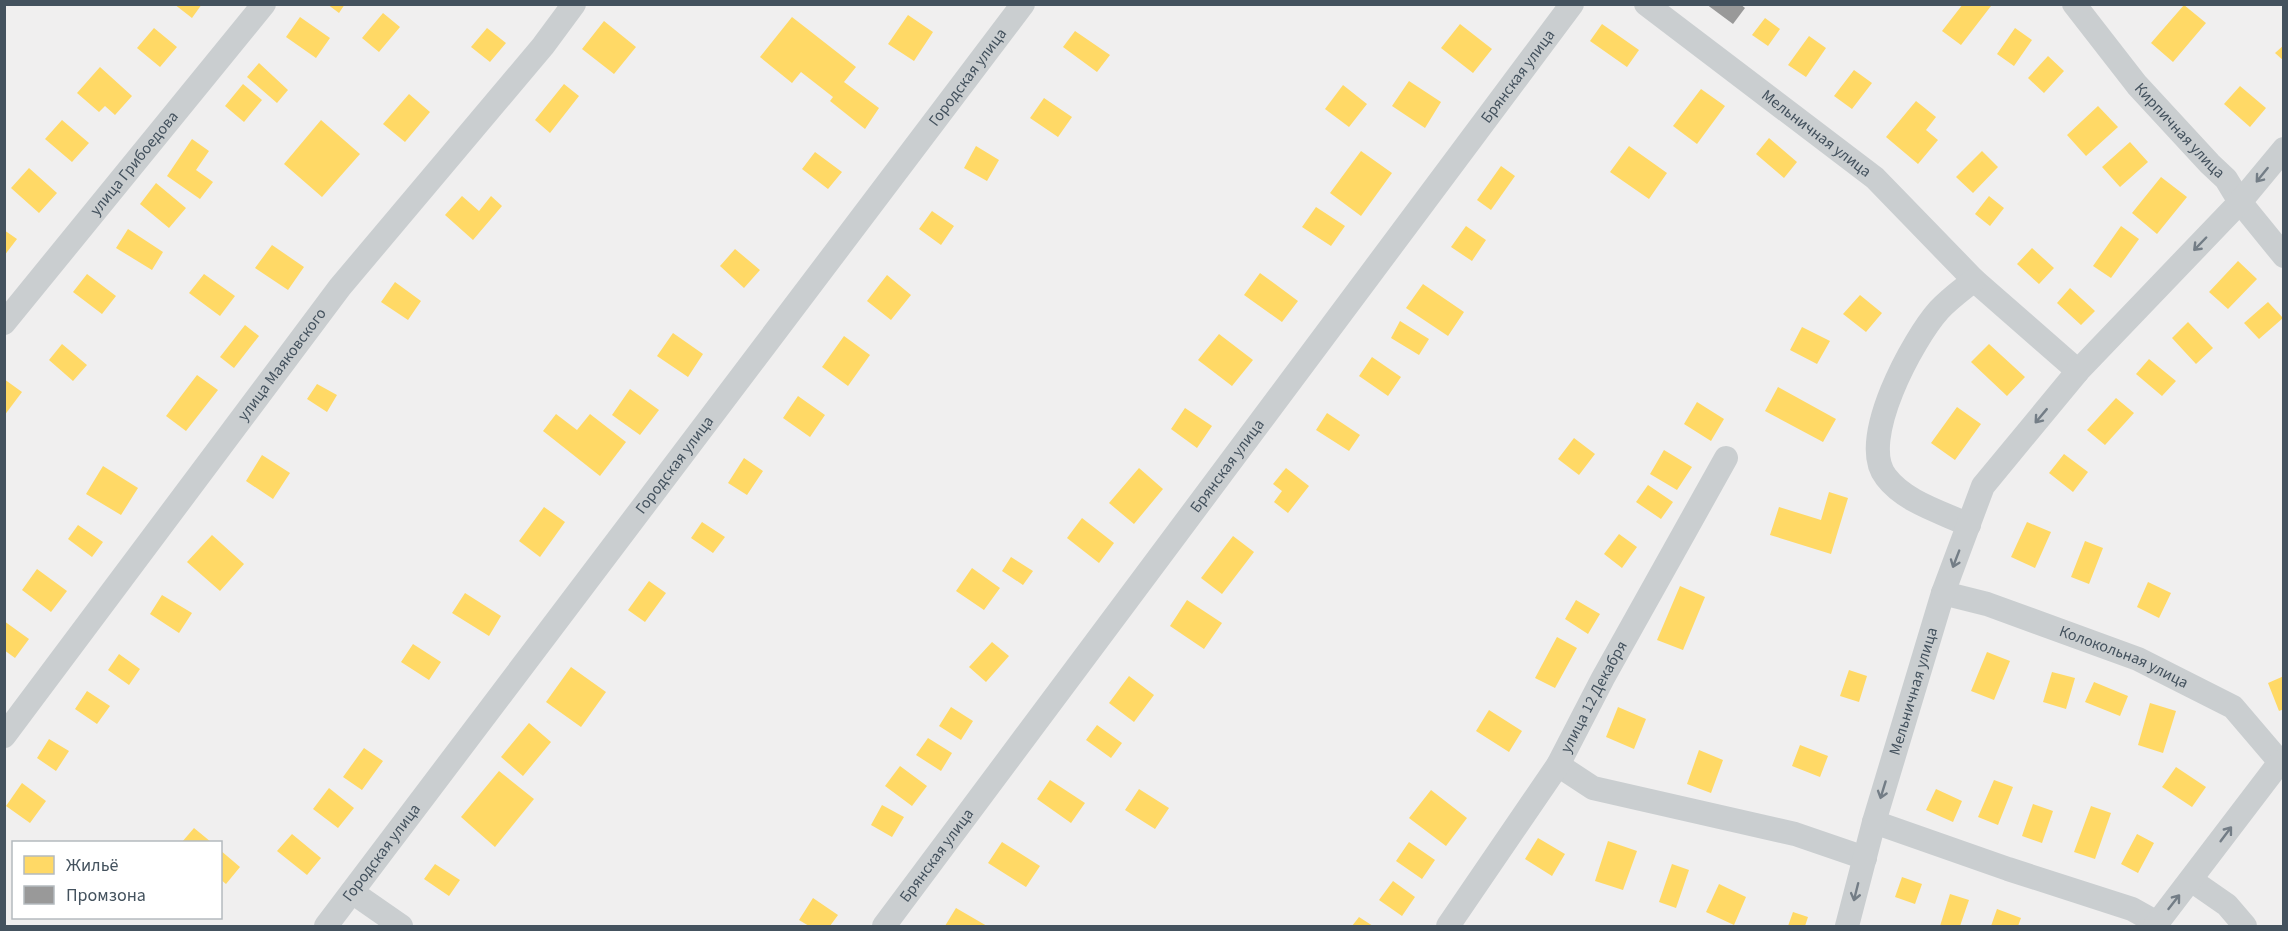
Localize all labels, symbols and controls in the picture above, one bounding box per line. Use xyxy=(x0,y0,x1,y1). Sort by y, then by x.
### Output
street label: Городская улица xyxy=(923,24,1012,131)
street label: Брянская улица xyxy=(1476,25,1560,128)
street label: Кирпичная улица xyxy=(2129,78,2230,183)
street label: Мельничная улица xyxy=(1757,85,1876,182)
street label: улица Грибоедова xyxy=(85,106,183,220)
one-way arrow xyxy=(2255,167,2269,182)
one-way arrow xyxy=(2193,236,2207,251)
street label: улица Маяковского xyxy=(232,304,332,425)
one-way arrow xyxy=(2034,408,2048,423)
street label: Городская улица xyxy=(630,411,719,518)
street label: Брянская улица xyxy=(1185,415,1270,517)
one-way arrow xyxy=(1949,549,1960,568)
street label: Колокольная улица xyxy=(2056,620,2192,694)
street label: Мельничная улица xyxy=(1884,625,1943,758)
street label: улица 12 Декабря xyxy=(1555,637,1633,757)
one-way arrow xyxy=(1877,780,1888,799)
street label: Городская улица xyxy=(337,799,426,906)
street label: Брянская улица xyxy=(894,804,979,907)
one-way arrow xyxy=(2220,826,2232,842)
legend xyxy=(12,841,222,919)
text: Жильё xyxy=(66,853,119,878)
one-way arrow xyxy=(1850,882,1861,901)
text: Промзона xyxy=(66,883,146,908)
one-way arrow xyxy=(2167,894,2180,910)

